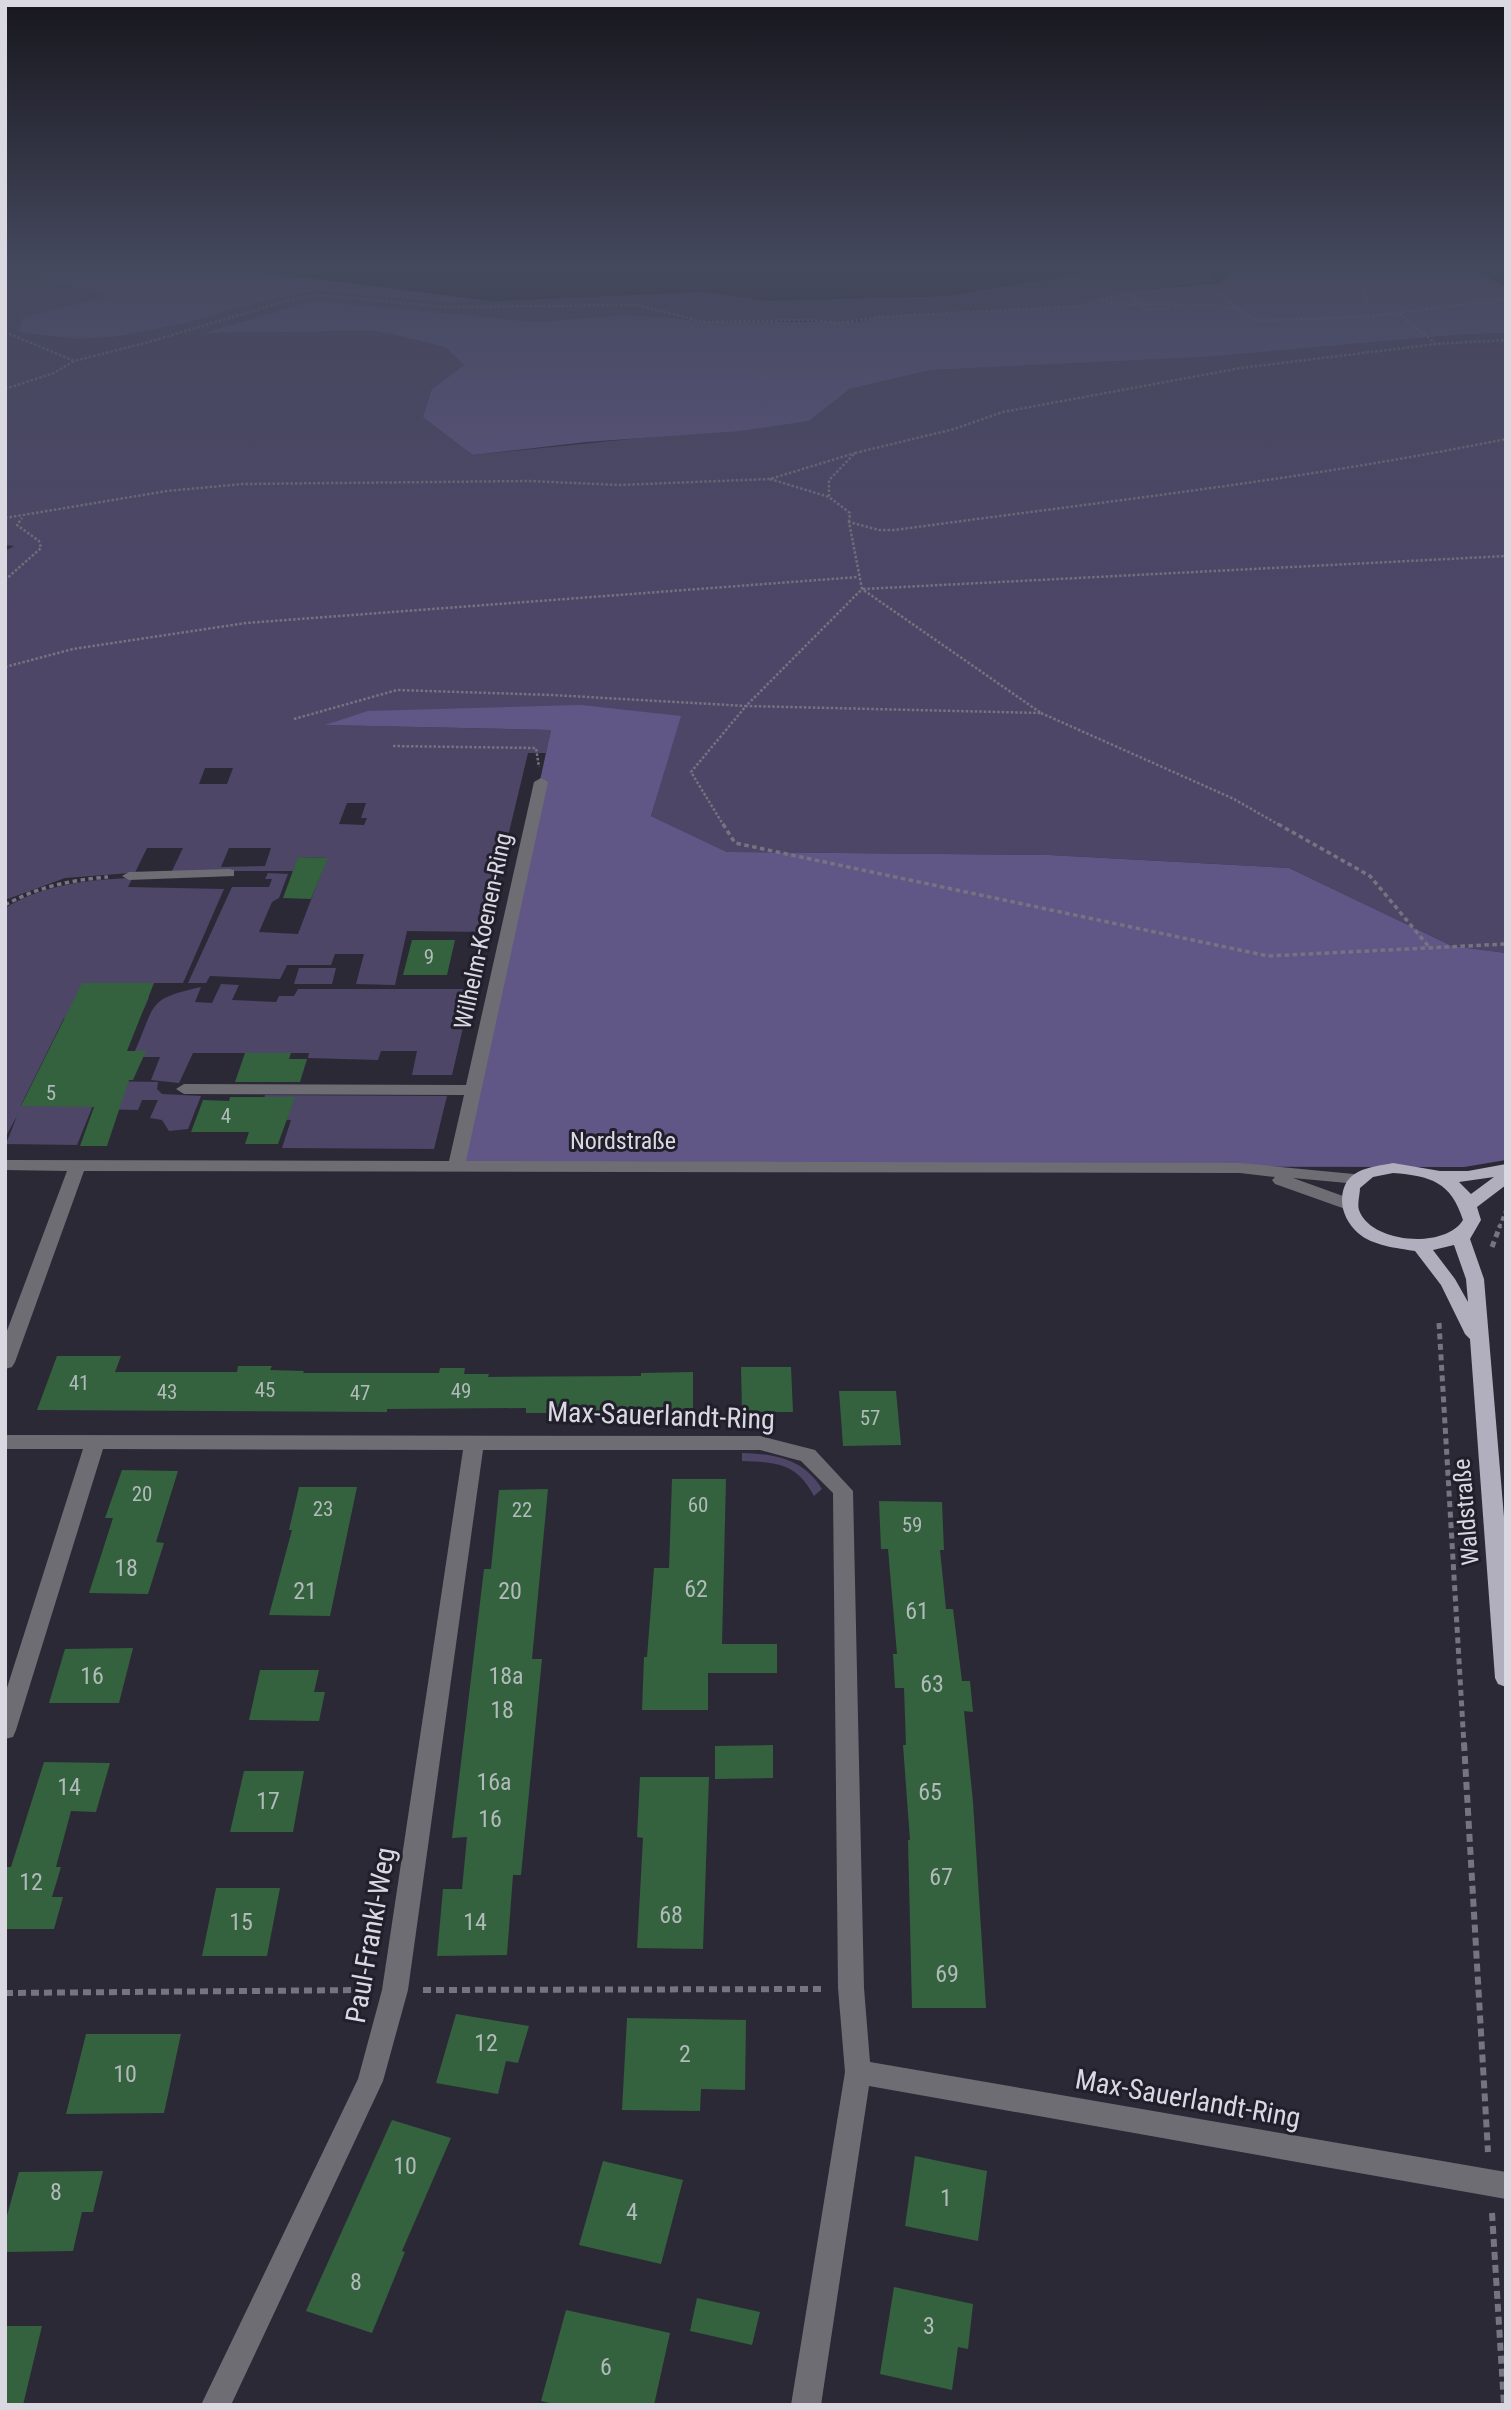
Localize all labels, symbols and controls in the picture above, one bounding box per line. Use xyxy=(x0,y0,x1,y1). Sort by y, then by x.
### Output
street label: Wilhelm-Koenen-Ring xyxy=(449,830,517,1032)
house number: 9 xyxy=(424,945,434,969)
house number: 5 xyxy=(46,1081,56,1105)
house number: 4 xyxy=(221,1104,231,1128)
street label: Nordstraße xyxy=(570,1127,676,1155)
house number: 41 xyxy=(69,1371,89,1395)
house number: 45 xyxy=(255,1378,275,1402)
house number: 49 xyxy=(451,1379,471,1403)
house number: 43 xyxy=(157,1380,177,1404)
house number: 47 xyxy=(350,1381,370,1405)
street label: Max-Sauerlandt-Ring xyxy=(546,1395,776,1436)
house number: 57 xyxy=(860,1406,880,1430)
street label: Waldstraße xyxy=(1447,1457,1485,1567)
house number: 20 xyxy=(132,1482,152,1506)
house number: 60 xyxy=(688,1493,708,1517)
house number: 23 xyxy=(313,1497,333,1521)
house number: 22 xyxy=(512,1498,532,1522)
house number: 59 xyxy=(902,1513,922,1537)
house number: 18 xyxy=(114,1554,138,1582)
house number: 62 xyxy=(684,1575,708,1603)
house number: 21 xyxy=(293,1577,317,1605)
house number: 20 xyxy=(498,1577,522,1605)
house number: 61 xyxy=(905,1597,929,1625)
house number: 16 xyxy=(80,1662,104,1690)
house number: 18a xyxy=(488,1662,524,1690)
house number: 63 xyxy=(920,1670,944,1698)
house number: 18 xyxy=(490,1696,514,1724)
house number: 16a xyxy=(476,1768,512,1796)
house number: 14 xyxy=(57,1773,81,1801)
house number: 65 xyxy=(918,1778,942,1806)
house number: 17 xyxy=(256,1787,280,1815)
house number: 16 xyxy=(478,1805,502,1833)
street label: Paul-Frankl-Weg xyxy=(339,1845,402,2025)
house number: 67 xyxy=(929,1863,953,1891)
house number: 12 xyxy=(19,1868,43,1896)
house number: 68 xyxy=(659,1901,683,1929)
house number: 15 xyxy=(229,1908,253,1936)
house number: 14 xyxy=(463,1908,487,1936)
house number: 69 xyxy=(935,1960,959,1988)
house number: 12 xyxy=(474,2029,498,2057)
house number: 2 xyxy=(679,2040,691,2068)
house number: 10 xyxy=(113,2060,137,2088)
street label: Max-Sauerlandt-Ring xyxy=(1073,2062,1303,2135)
house number: 10 xyxy=(393,2152,417,2180)
house number: 8 xyxy=(50,2178,62,2206)
house number: 1 xyxy=(940,2184,952,2212)
house number: 4 xyxy=(626,2198,638,2226)
house number: 8 xyxy=(350,2268,362,2296)
house number: 3 xyxy=(923,2312,935,2340)
house number: 6 xyxy=(600,2353,612,2381)

